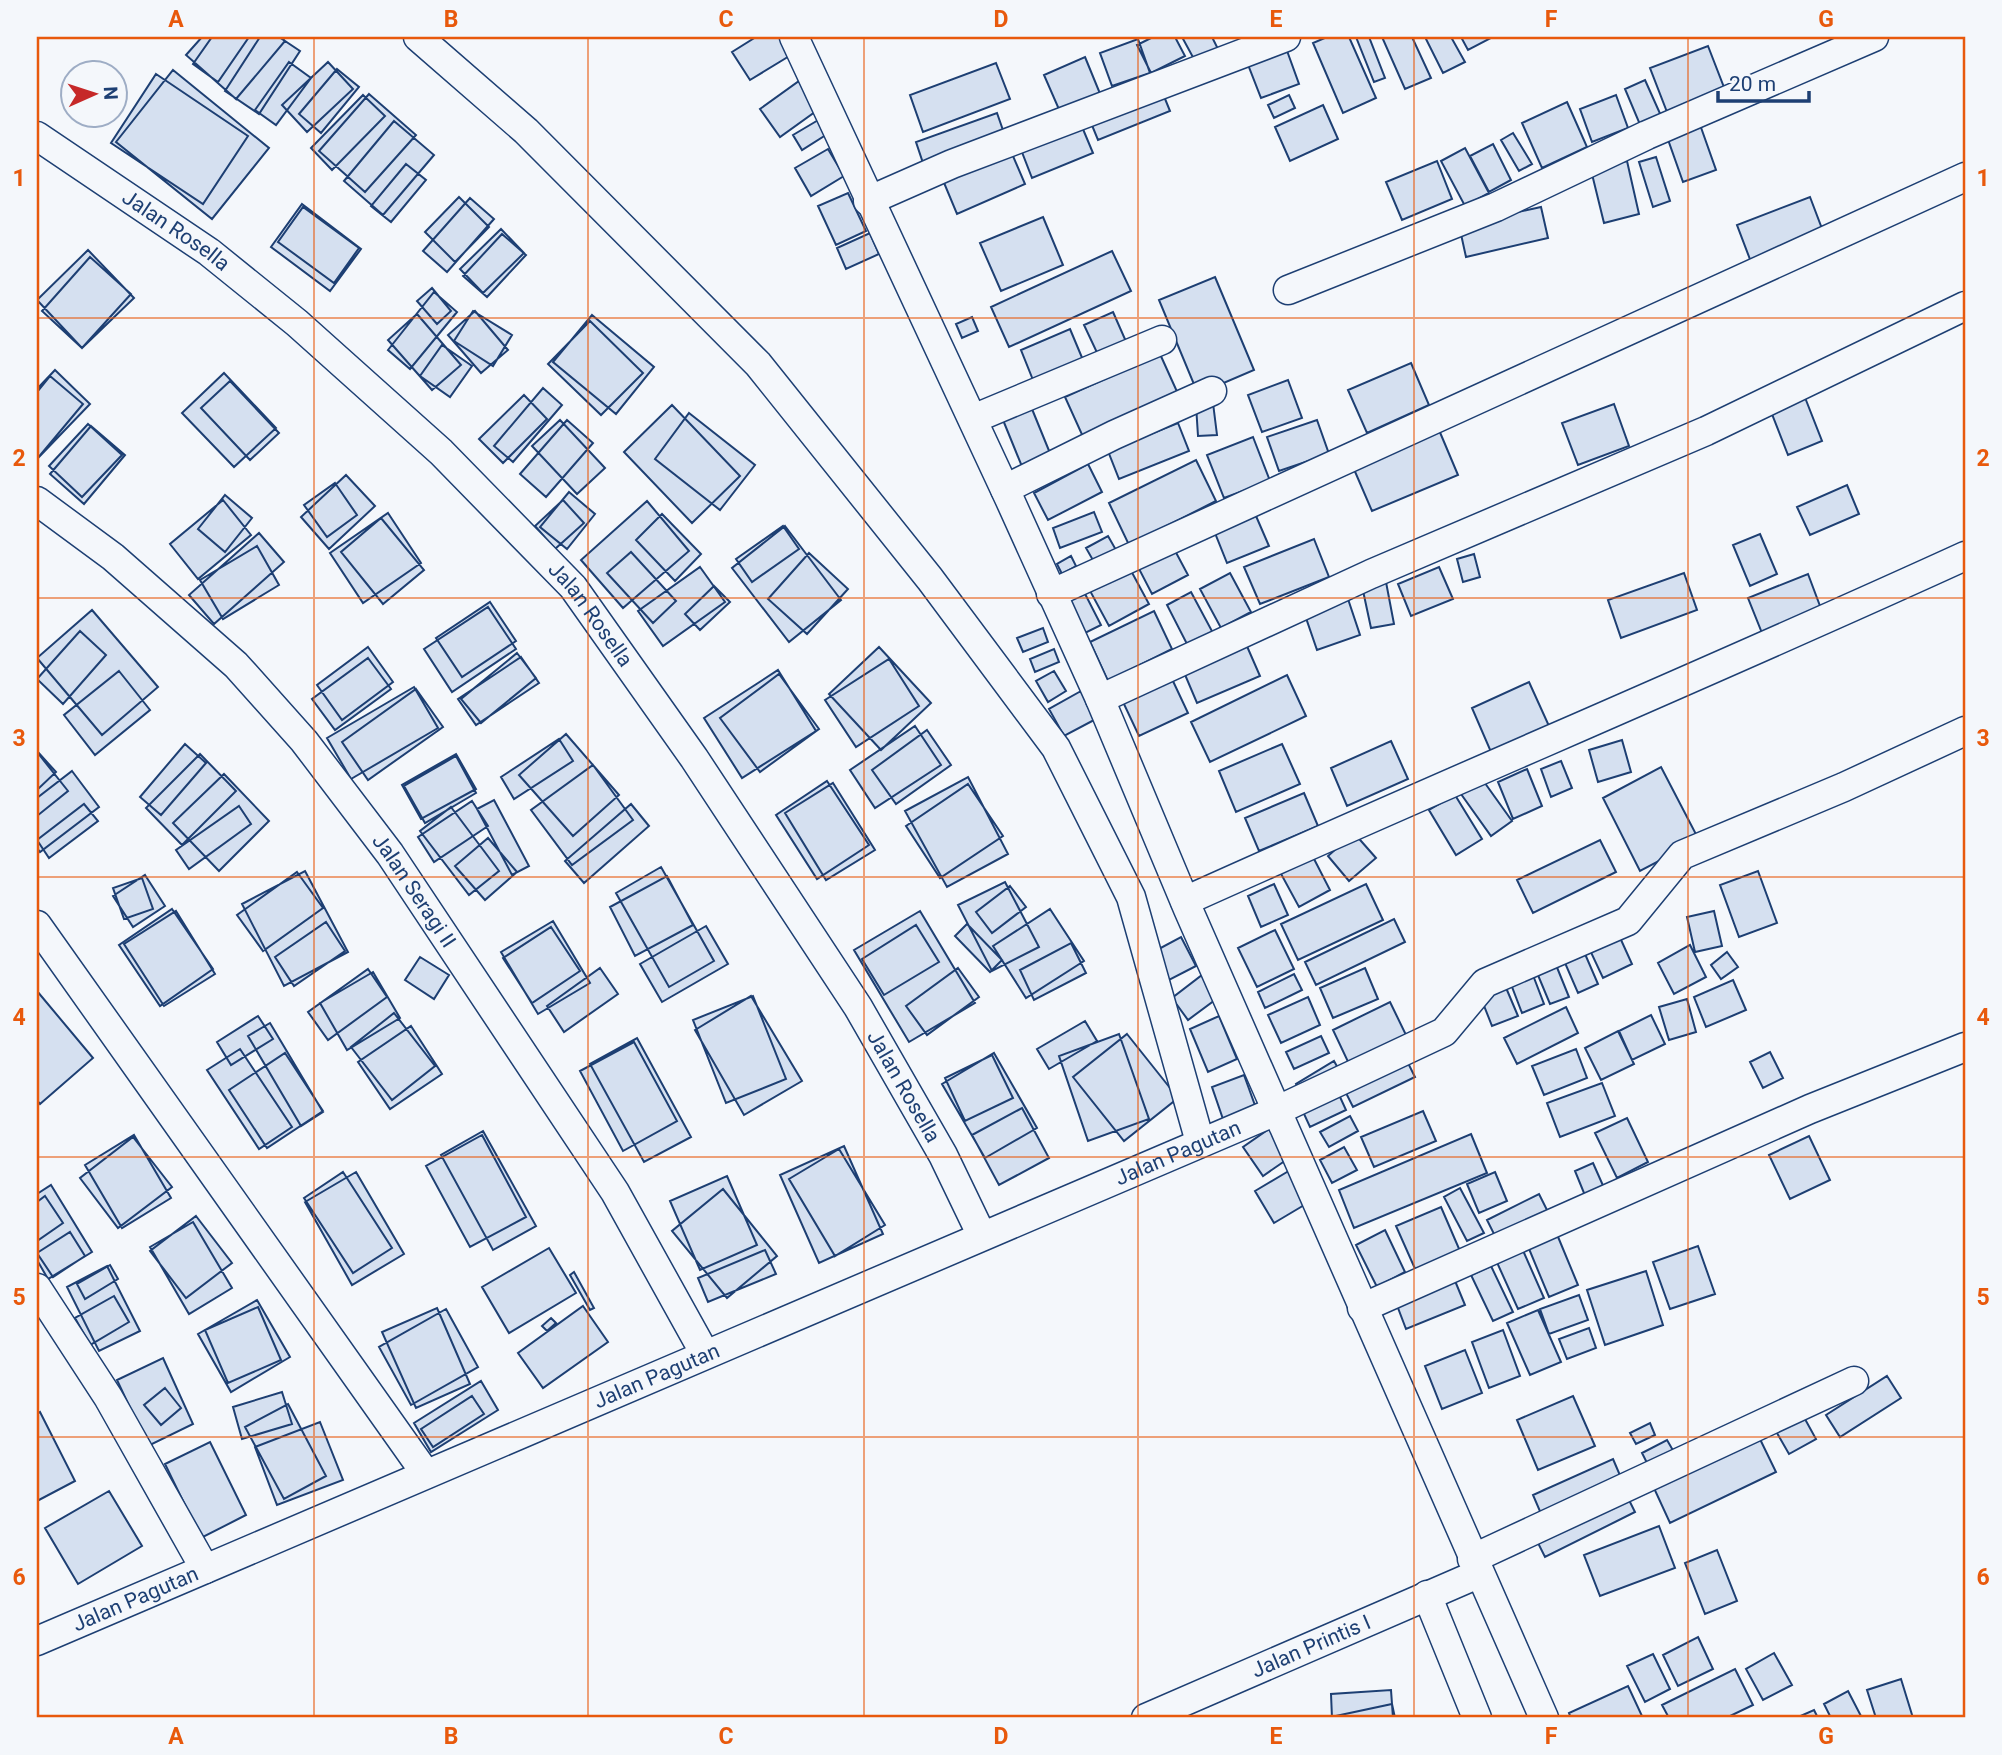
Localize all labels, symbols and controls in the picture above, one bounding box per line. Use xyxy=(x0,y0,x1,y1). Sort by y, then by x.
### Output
text: A xyxy=(168,6,184,33)
text: B xyxy=(444,6,458,33)
text: C xyxy=(718,6,734,33)
text: D xyxy=(994,6,1008,33)
text: E xyxy=(1270,6,1283,33)
text: F xyxy=(1545,6,1558,33)
text: G xyxy=(1818,6,1834,33)
north arrow xyxy=(60,60,130,130)
scale bar xyxy=(1718,60,1810,104)
text: 20 m xyxy=(1729,72,1776,96)
text: N xyxy=(99,86,122,100)
text: 1 xyxy=(12,165,26,192)
text: 1 xyxy=(1976,165,1990,192)
street label: Jalan Rosella xyxy=(118,185,234,276)
text: 2 xyxy=(12,445,26,472)
text: 2 xyxy=(1976,445,1990,472)
street label: Jalan Rosella xyxy=(543,557,638,671)
text: 3 xyxy=(12,725,26,752)
text: 3 xyxy=(1976,725,1990,752)
street label: Jalan Seragi II xyxy=(367,829,461,952)
text: 4 xyxy=(12,1004,26,1031)
text: 4 xyxy=(1976,1004,1990,1031)
street label: Jalan Rosella xyxy=(862,1026,945,1147)
street label: Jalan Pagutan xyxy=(1112,1115,1244,1190)
text: 5 xyxy=(12,1284,26,1311)
text: 5 xyxy=(1976,1284,1990,1311)
street label: Jalan Pagutan xyxy=(590,1338,723,1413)
street label: Jalan Pagutan xyxy=(69,1561,202,1636)
text: 6 xyxy=(12,1564,26,1591)
text: 6 xyxy=(1976,1564,1990,1591)
street label: Jalan Printis I xyxy=(1248,1610,1374,1683)
text: A xyxy=(168,1723,184,1750)
text: B xyxy=(444,1723,458,1750)
text: C xyxy=(718,1723,734,1750)
text: D xyxy=(994,1723,1008,1750)
text: E xyxy=(1270,1723,1283,1750)
text: F xyxy=(1545,1723,1558,1750)
text: G xyxy=(1818,1723,1834,1750)

